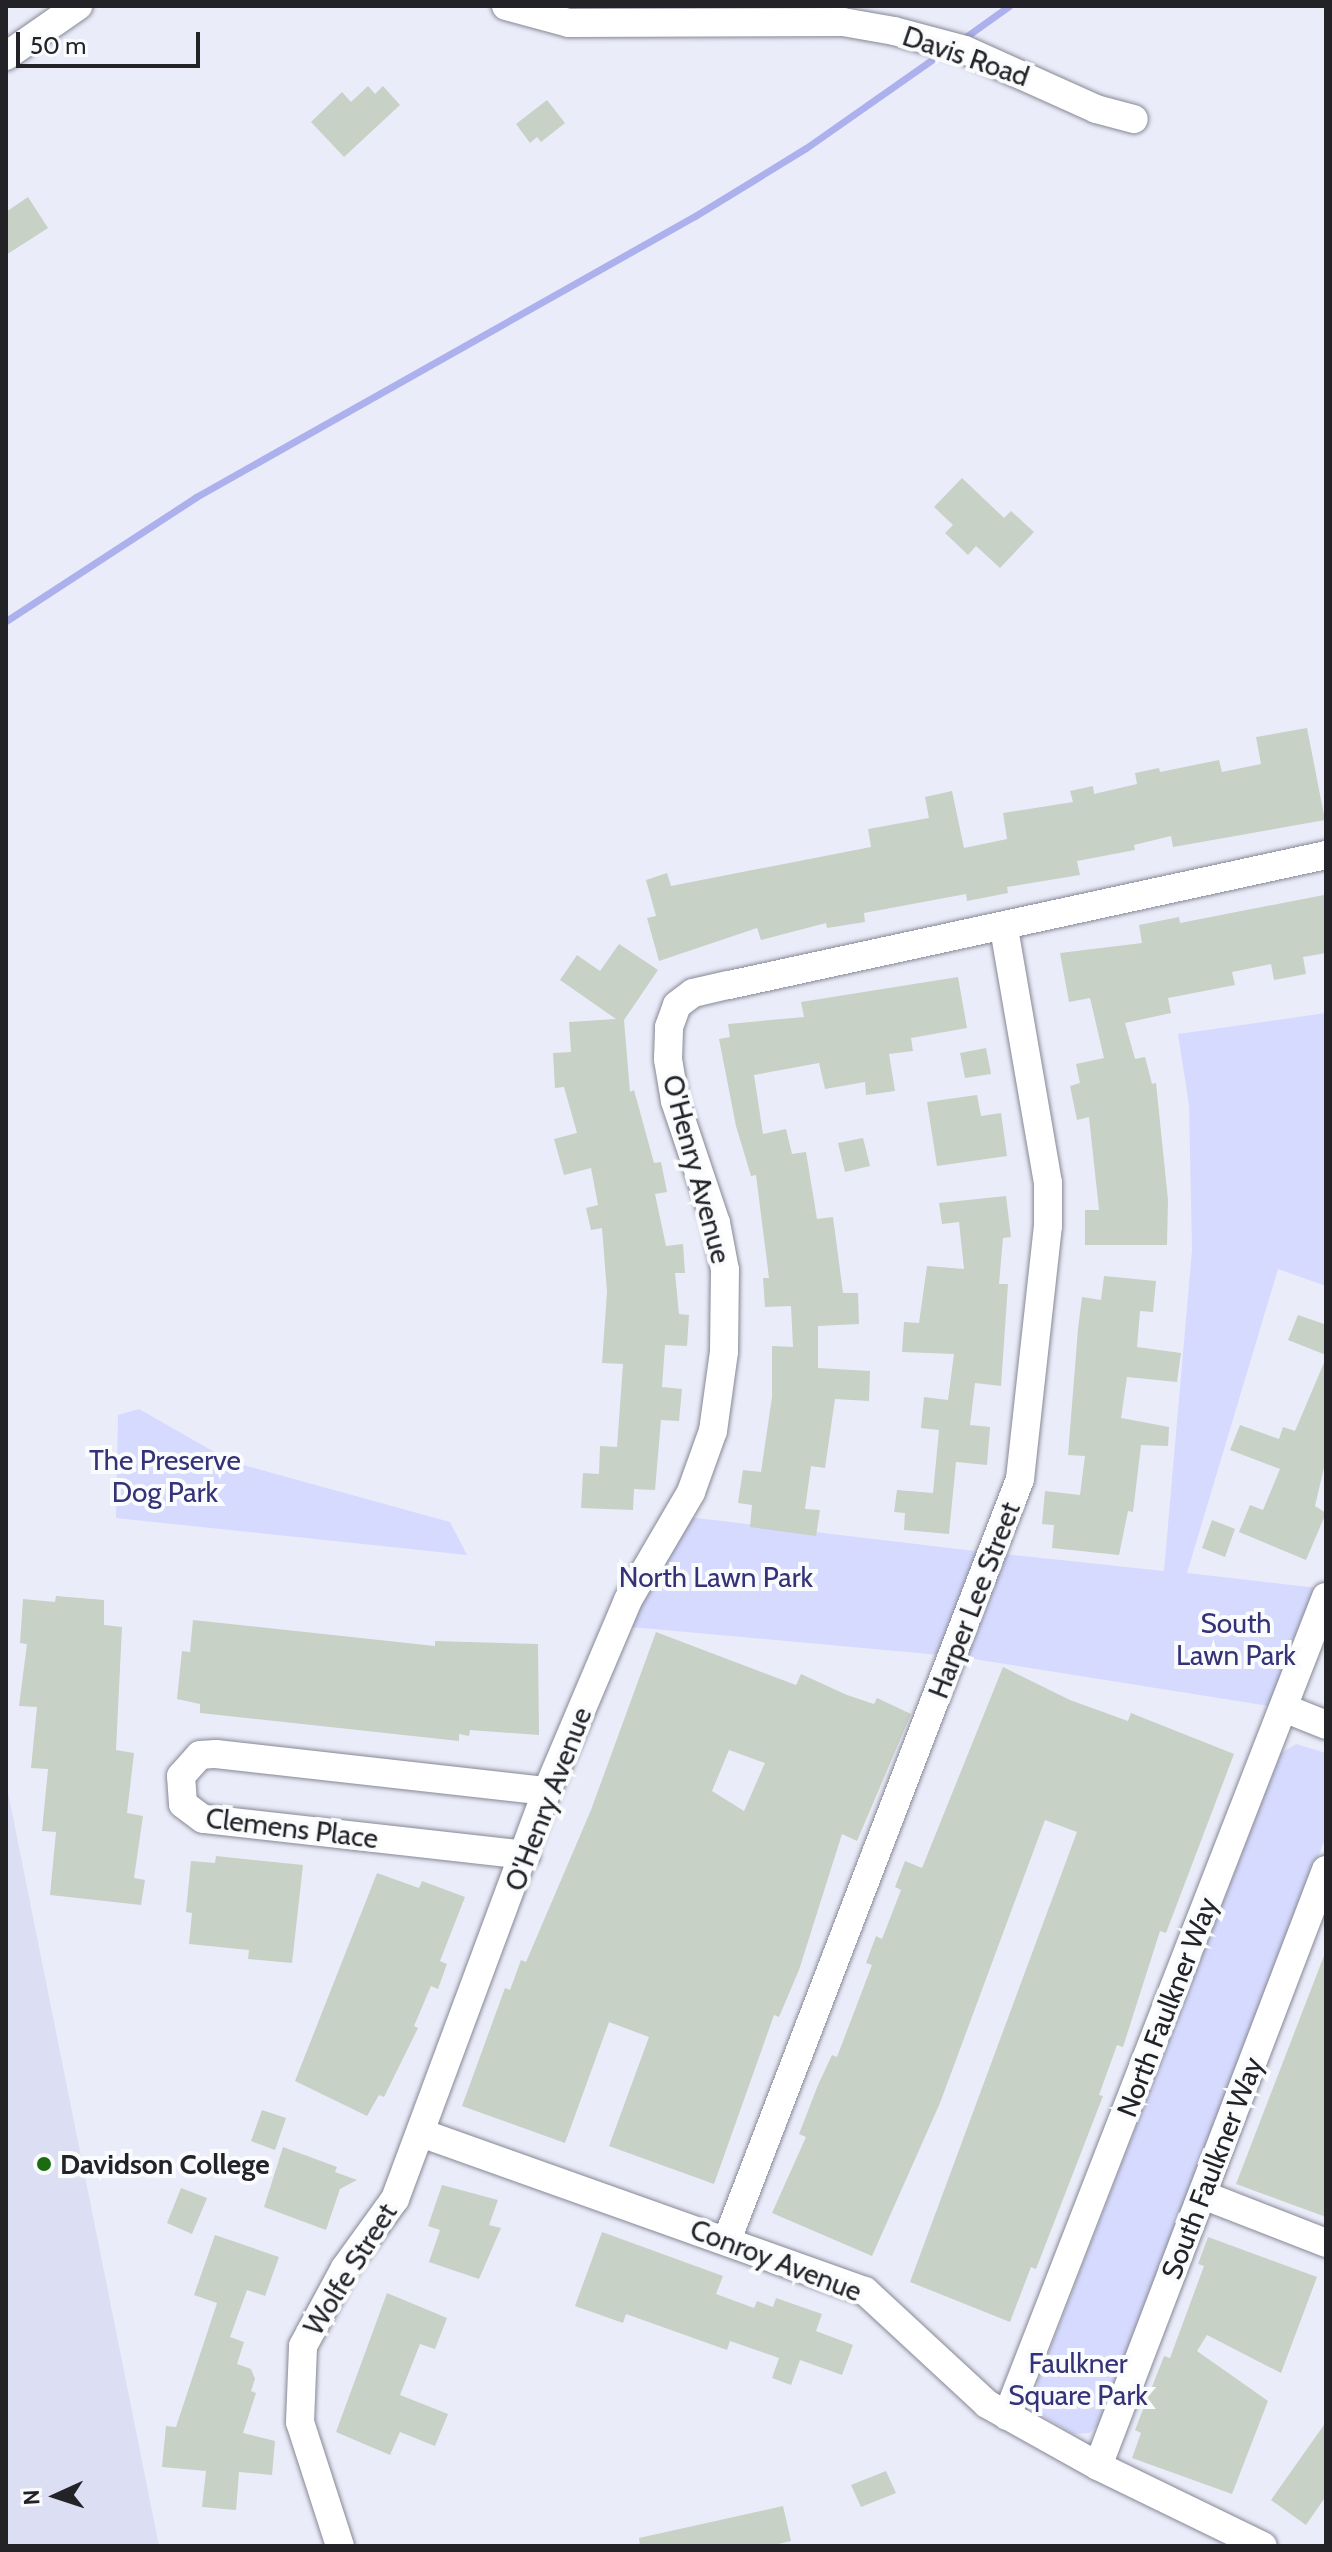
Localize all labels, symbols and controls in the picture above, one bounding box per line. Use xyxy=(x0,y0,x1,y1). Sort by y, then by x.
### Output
scale bar xyxy=(20,16,204,66)
street label: Davis Road xyxy=(898,19,1034,93)
text: 50 m xyxy=(30,31,86,60)
street label: O'Henry Avenue xyxy=(656,1071,738,1267)
park label: The Preserve Dog Park xyxy=(89,1443,241,1509)
street label: Harper Lee Street xyxy=(921,1497,1027,1703)
park label: North Lawn Park xyxy=(619,1560,813,1594)
park label: South Lawn Park xyxy=(1176,1606,1296,1672)
street label: O'Henry Avenue xyxy=(498,1703,598,1895)
street label: Clemens Place xyxy=(204,1801,380,1855)
street label: North Faulkner Way xyxy=(1110,1893,1224,2121)
street label: South Faulkner Way xyxy=(1154,2052,1270,2284)
place label: Davidson College xyxy=(60,2147,270,2181)
marker: Davidson College xyxy=(35,2155,53,2173)
street label: Wolfe Street xyxy=(296,2197,404,2341)
street label: Conroy Avenue xyxy=(686,2212,866,2308)
park label: Faulkner Square Park xyxy=(1008,2346,1148,2412)
north arrow xyxy=(16,2456,96,2536)
text: N xyxy=(18,2489,45,2506)

